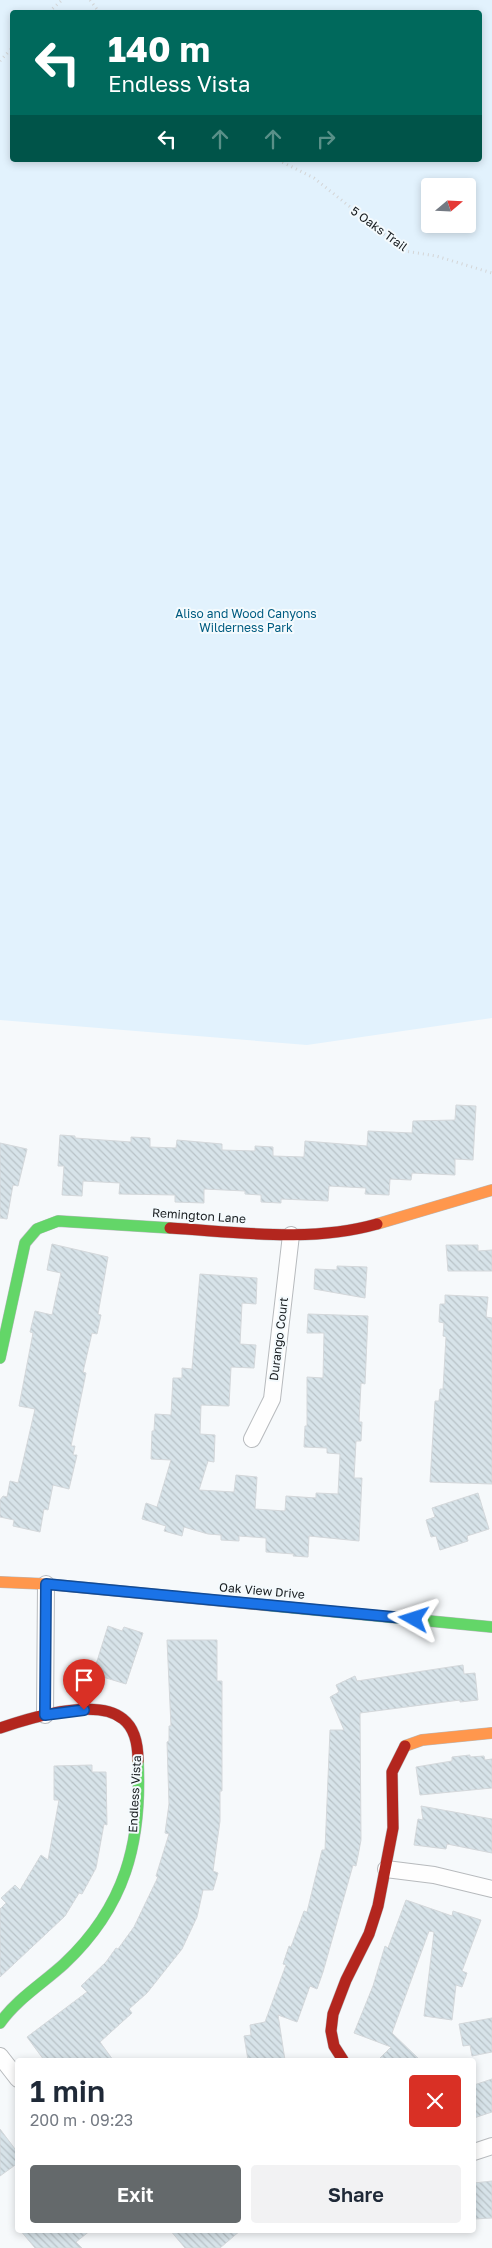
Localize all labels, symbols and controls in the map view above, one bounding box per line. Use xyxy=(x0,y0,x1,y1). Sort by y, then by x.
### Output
text: 140 m xyxy=(108,28,210,70)
icon: left xyxy=(25,30,90,95)
text: Endless Vista xyxy=(108,70,250,97)
icon: left xyxy=(153,125,181,153)
icon: ahead xyxy=(206,125,234,153)
icon: ahead xyxy=(259,125,287,153)
icon: right xyxy=(312,125,340,153)
north arrow xyxy=(421,178,476,232)
map controls xyxy=(421,178,476,233)
street label: 5 Oaks Trail xyxy=(348,203,411,254)
park label: Aliso and Wood Canyons Wilderness Park xyxy=(175,606,317,635)
street label: Remington Lane xyxy=(152,1205,247,1226)
street label: Durango Court xyxy=(266,1296,291,1382)
street label: Oak View Drive xyxy=(219,1579,306,1602)
position arrow xyxy=(387,1592,439,1644)
pin xyxy=(63,1659,105,1710)
icon: arrive xyxy=(70,1666,98,1694)
street label: Endless Vista xyxy=(125,1755,144,1833)
text: 1 min xyxy=(30,2073,105,2109)
button: close xyxy=(409,2075,461,2127)
text: 200 m · 09:23 xyxy=(30,2110,133,2130)
button: Exit xyxy=(30,2165,241,2223)
button: Share xyxy=(251,2165,461,2223)

